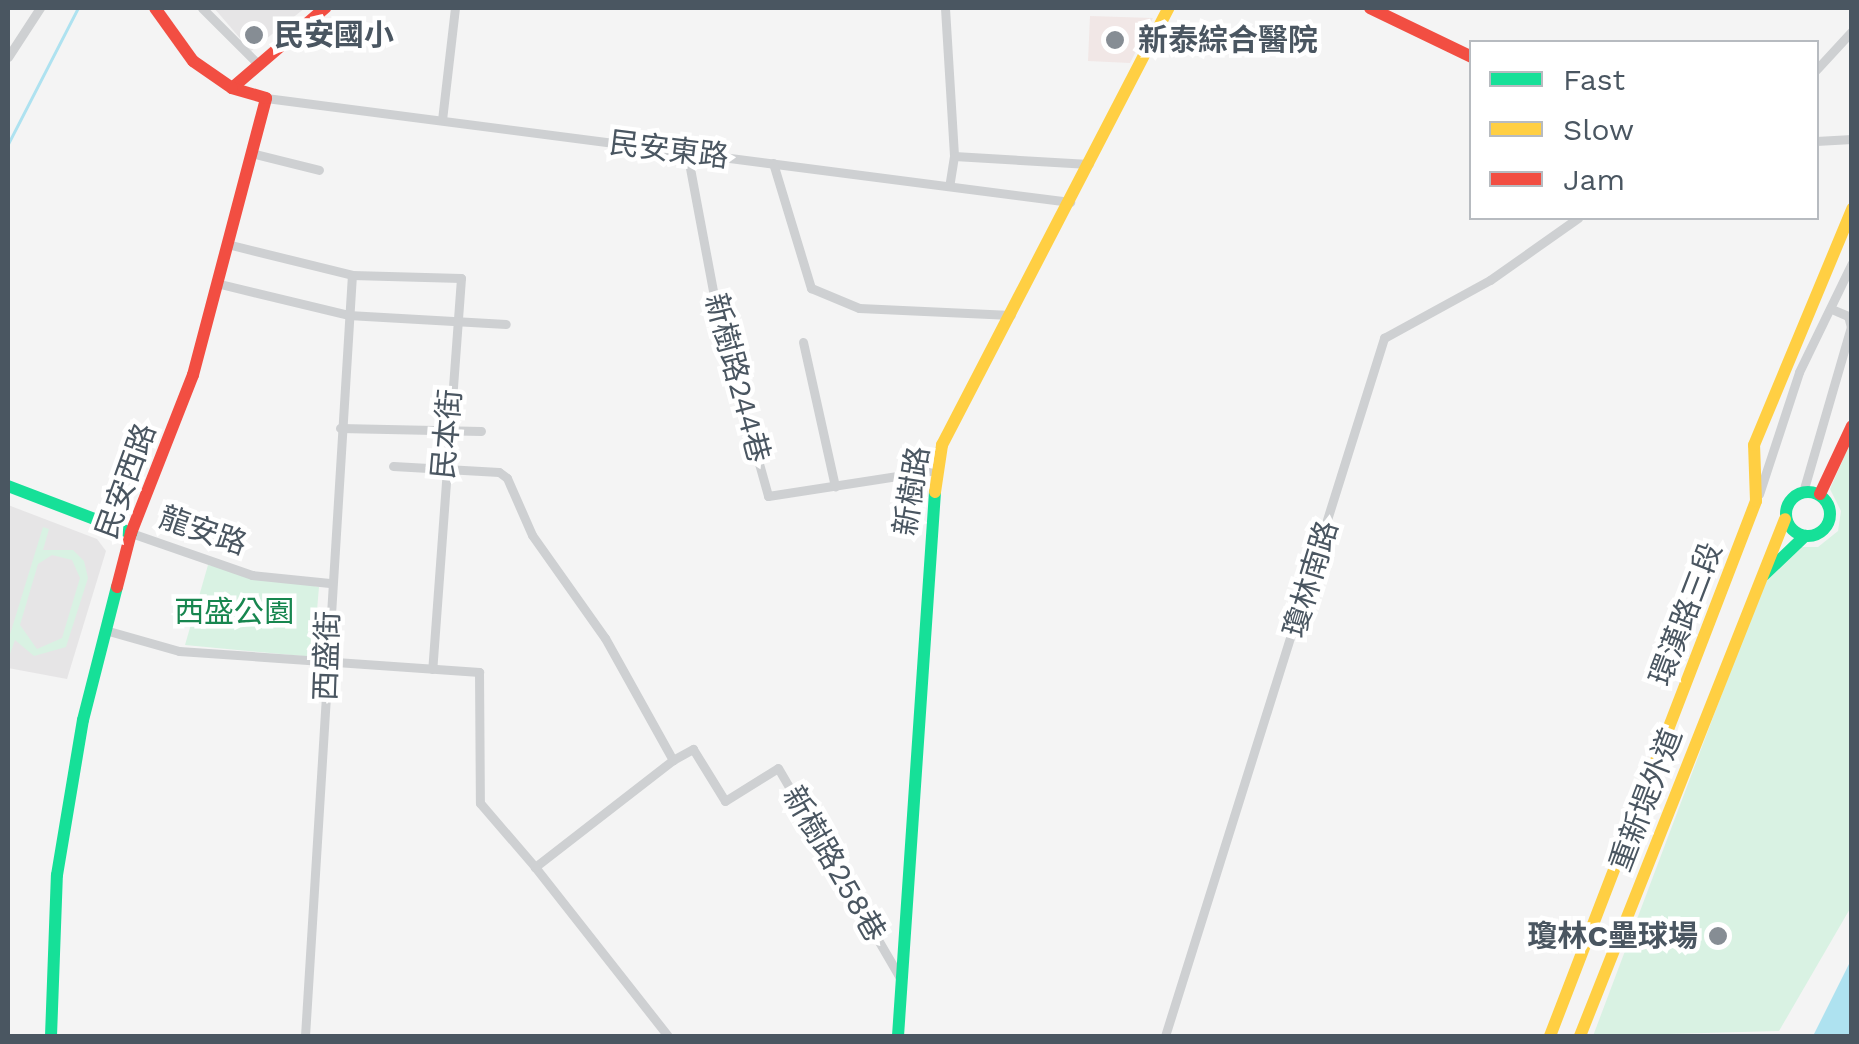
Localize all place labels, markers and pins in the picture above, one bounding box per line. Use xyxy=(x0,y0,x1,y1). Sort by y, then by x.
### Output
place label: 民安國小 xyxy=(274,17,394,53)
place label: 新泰綜合醫院 xyxy=(1138,22,1318,58)
marker: 民安國小 xyxy=(243,24,265,46)
marker: 新泰綜合醫院 xyxy=(1102,27,1128,53)
place label: 瓊林C壘球場 xyxy=(1528,918,1698,954)
marker: 瓊林C壘球場 xyxy=(1707,925,1729,947)

